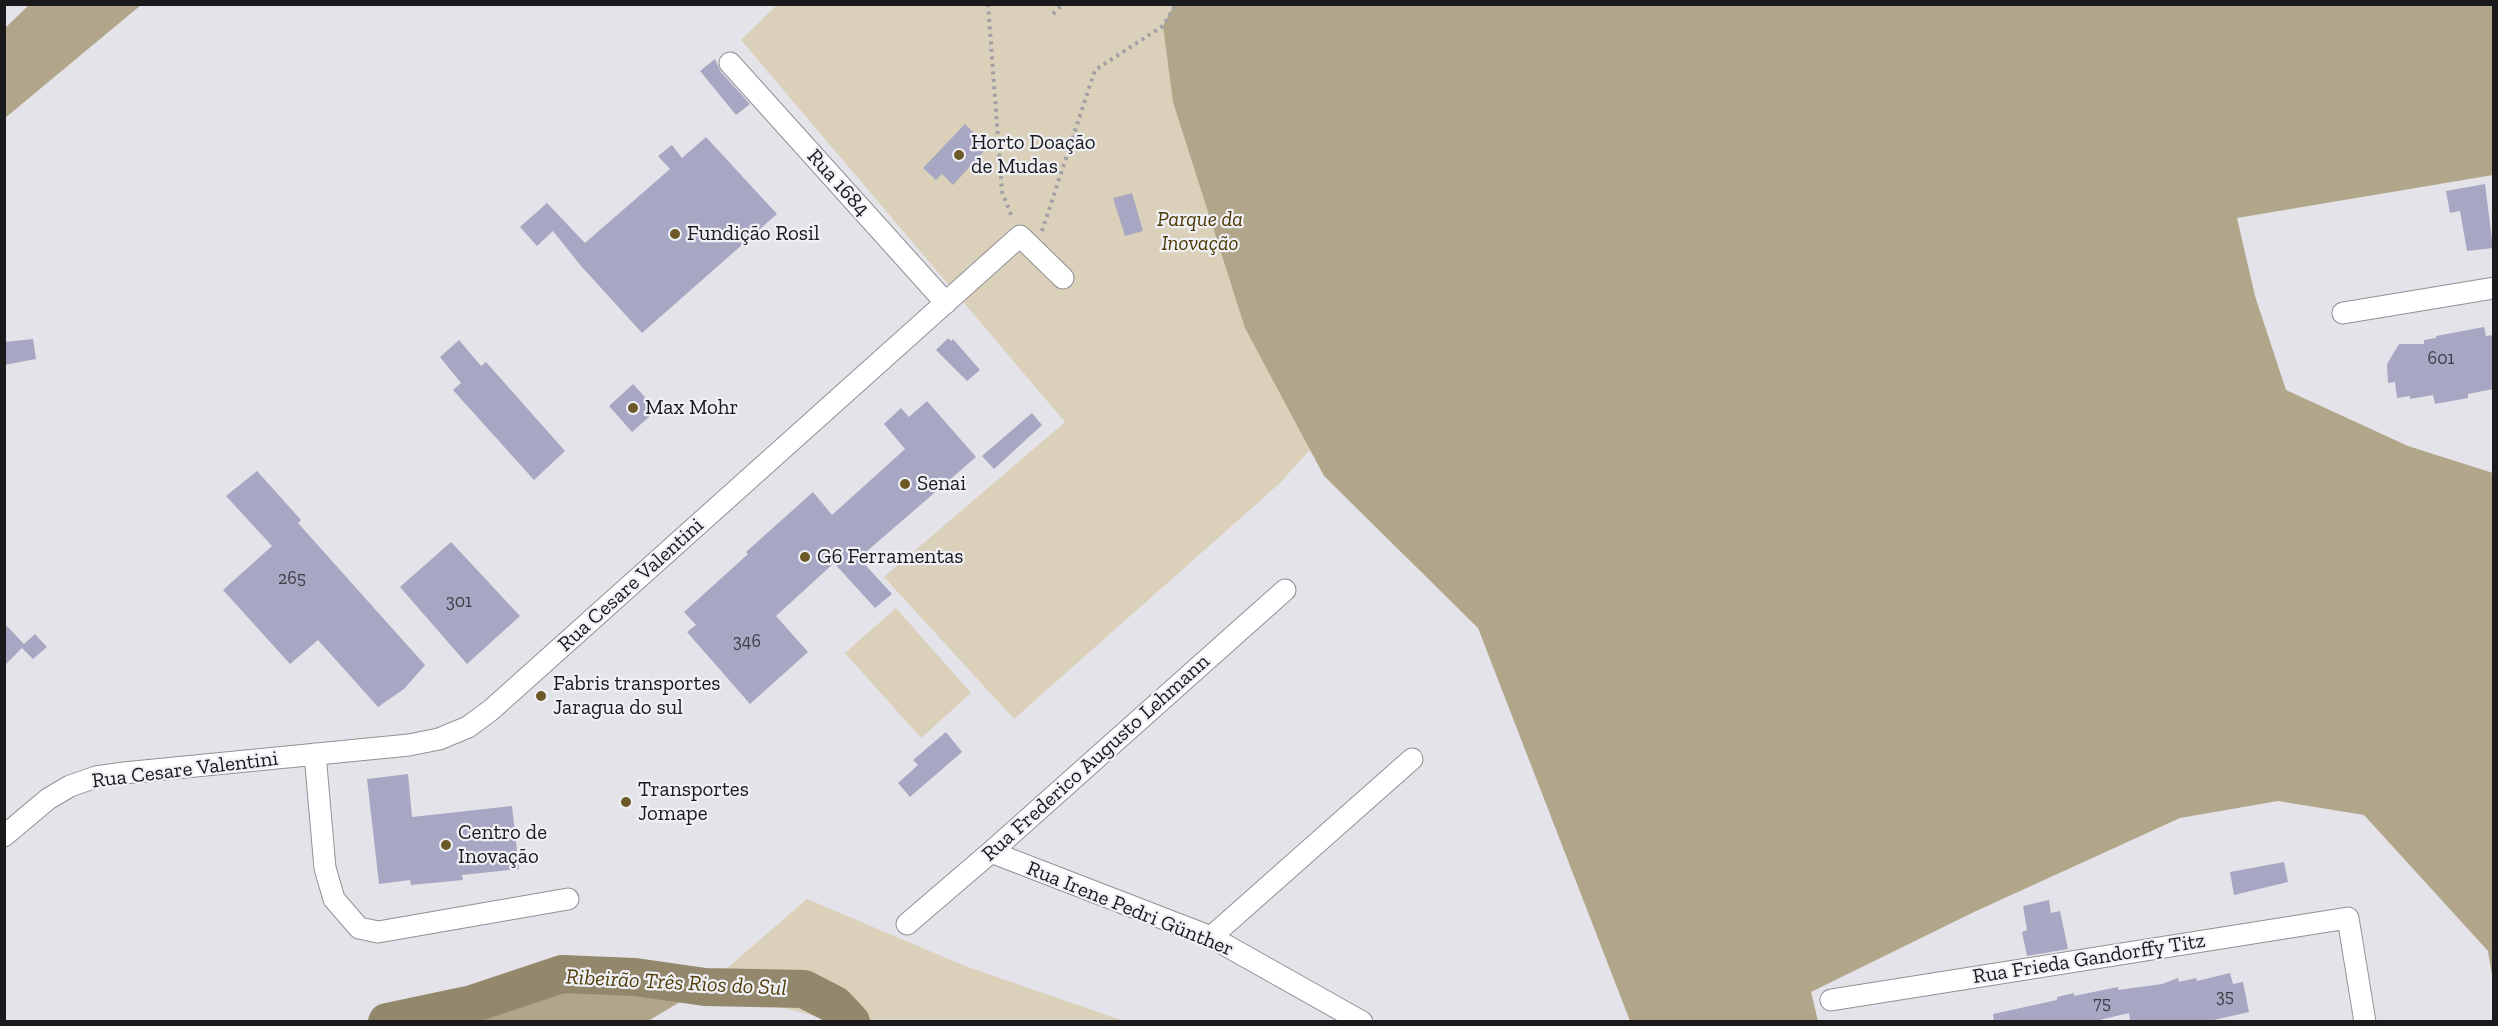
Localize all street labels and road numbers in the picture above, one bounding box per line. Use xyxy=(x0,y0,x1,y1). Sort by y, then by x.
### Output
street label: Rua 1684 xyxy=(801,144,875,222)
street label: Rua Cesare Valentini xyxy=(553,513,709,657)
street label: Rua Frederico Augusto Lehmann xyxy=(977,649,1215,867)
street label: Rua Cesare Valentini xyxy=(90,746,280,794)
street label: Rua Irene Pedri Günther xyxy=(1023,856,1237,962)
street label: Rua Frieda Gandorffy Titz xyxy=(1971,928,2207,990)

